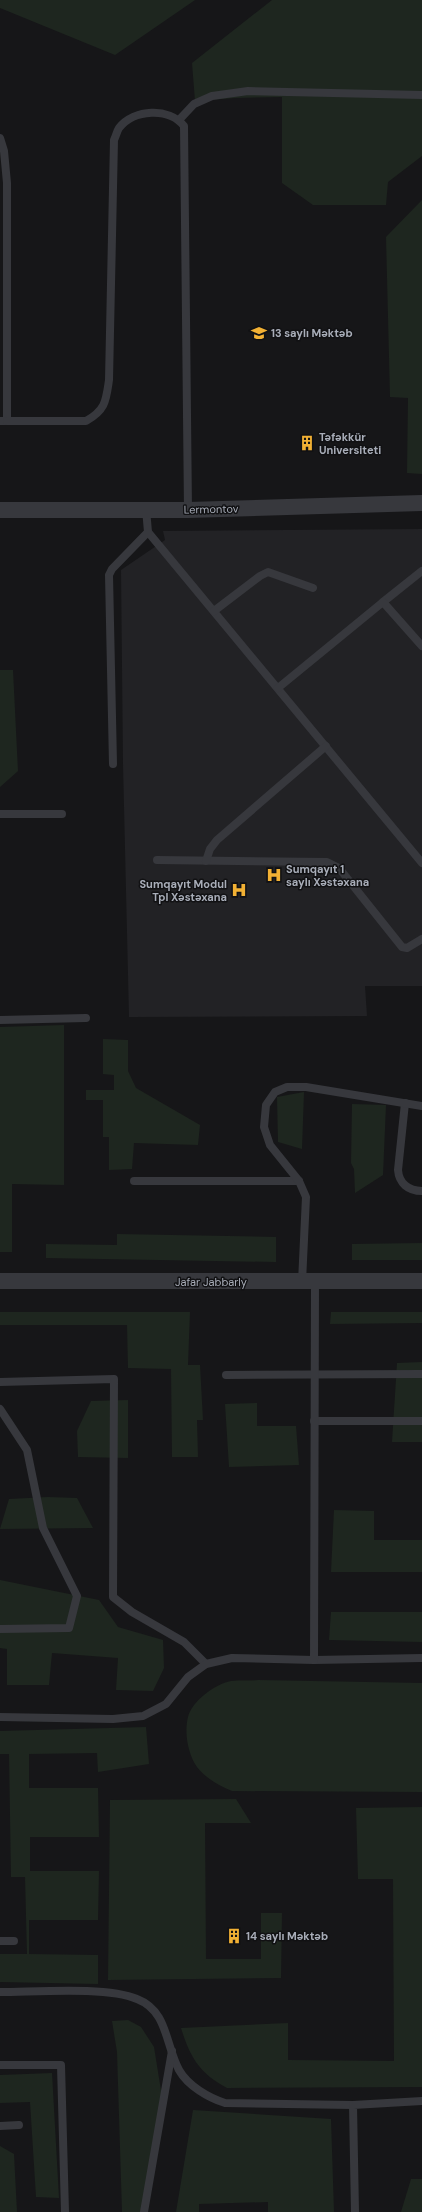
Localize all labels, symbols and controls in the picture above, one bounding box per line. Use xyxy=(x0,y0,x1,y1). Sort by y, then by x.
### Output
school or university icon: 13 saylı Məktəb xyxy=(250,324,268,342)
place label: 13 saylı Məktəb xyxy=(271,326,353,340)
place label: Təfəkkür Universiteti xyxy=(319,430,381,457)
building icon: Təfəkkür Universiteti xyxy=(298,434,316,452)
street label: Lermontov xyxy=(184,502,239,516)
place label: Sumqayıt 1 saylı Xəstəxana xyxy=(286,862,369,889)
hospital icon: Sumqayıt 1 saylı Xəstəxana xyxy=(265,866,283,884)
place label: Sumqayıt Modul Tpl Xəstəxana xyxy=(139,877,227,904)
hospital icon: Sumqayıt Modul Tpl Xəstəxana xyxy=(230,881,248,899)
street label: Jafar Jabbarly xyxy=(175,1275,247,1289)
building icon: 14 saylı Məktəb xyxy=(225,1927,243,1945)
place label: 14 saylı Məktəb xyxy=(246,1929,328,1943)

